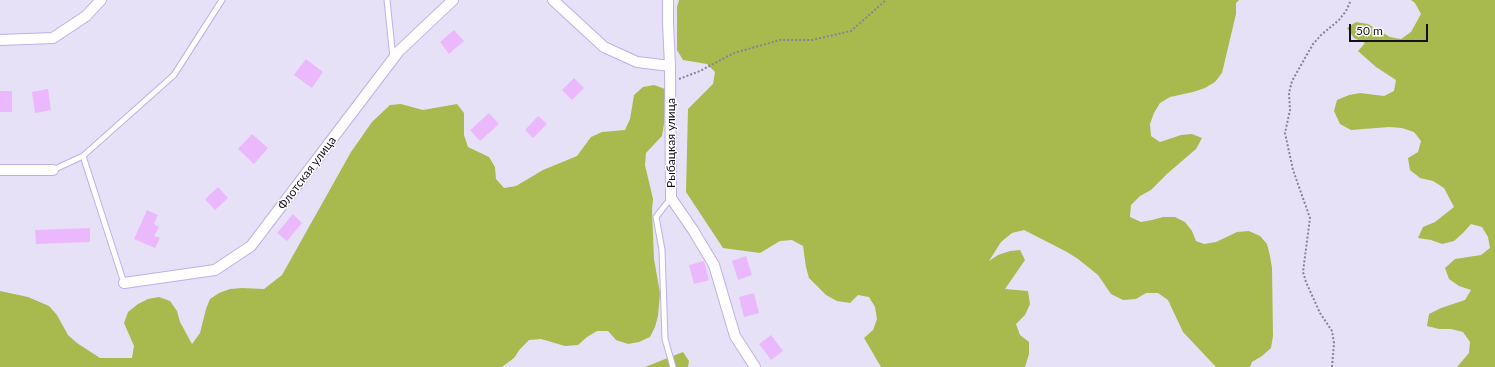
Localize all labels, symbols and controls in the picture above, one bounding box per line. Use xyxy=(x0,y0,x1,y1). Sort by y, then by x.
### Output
scale bar xyxy=(1351,16,1430,42)
text: 50 m xyxy=(1356,23,1383,38)
street label: Рыбацкая улица xyxy=(664,98,678,188)
street label: Флотская улица xyxy=(275,134,339,212)

